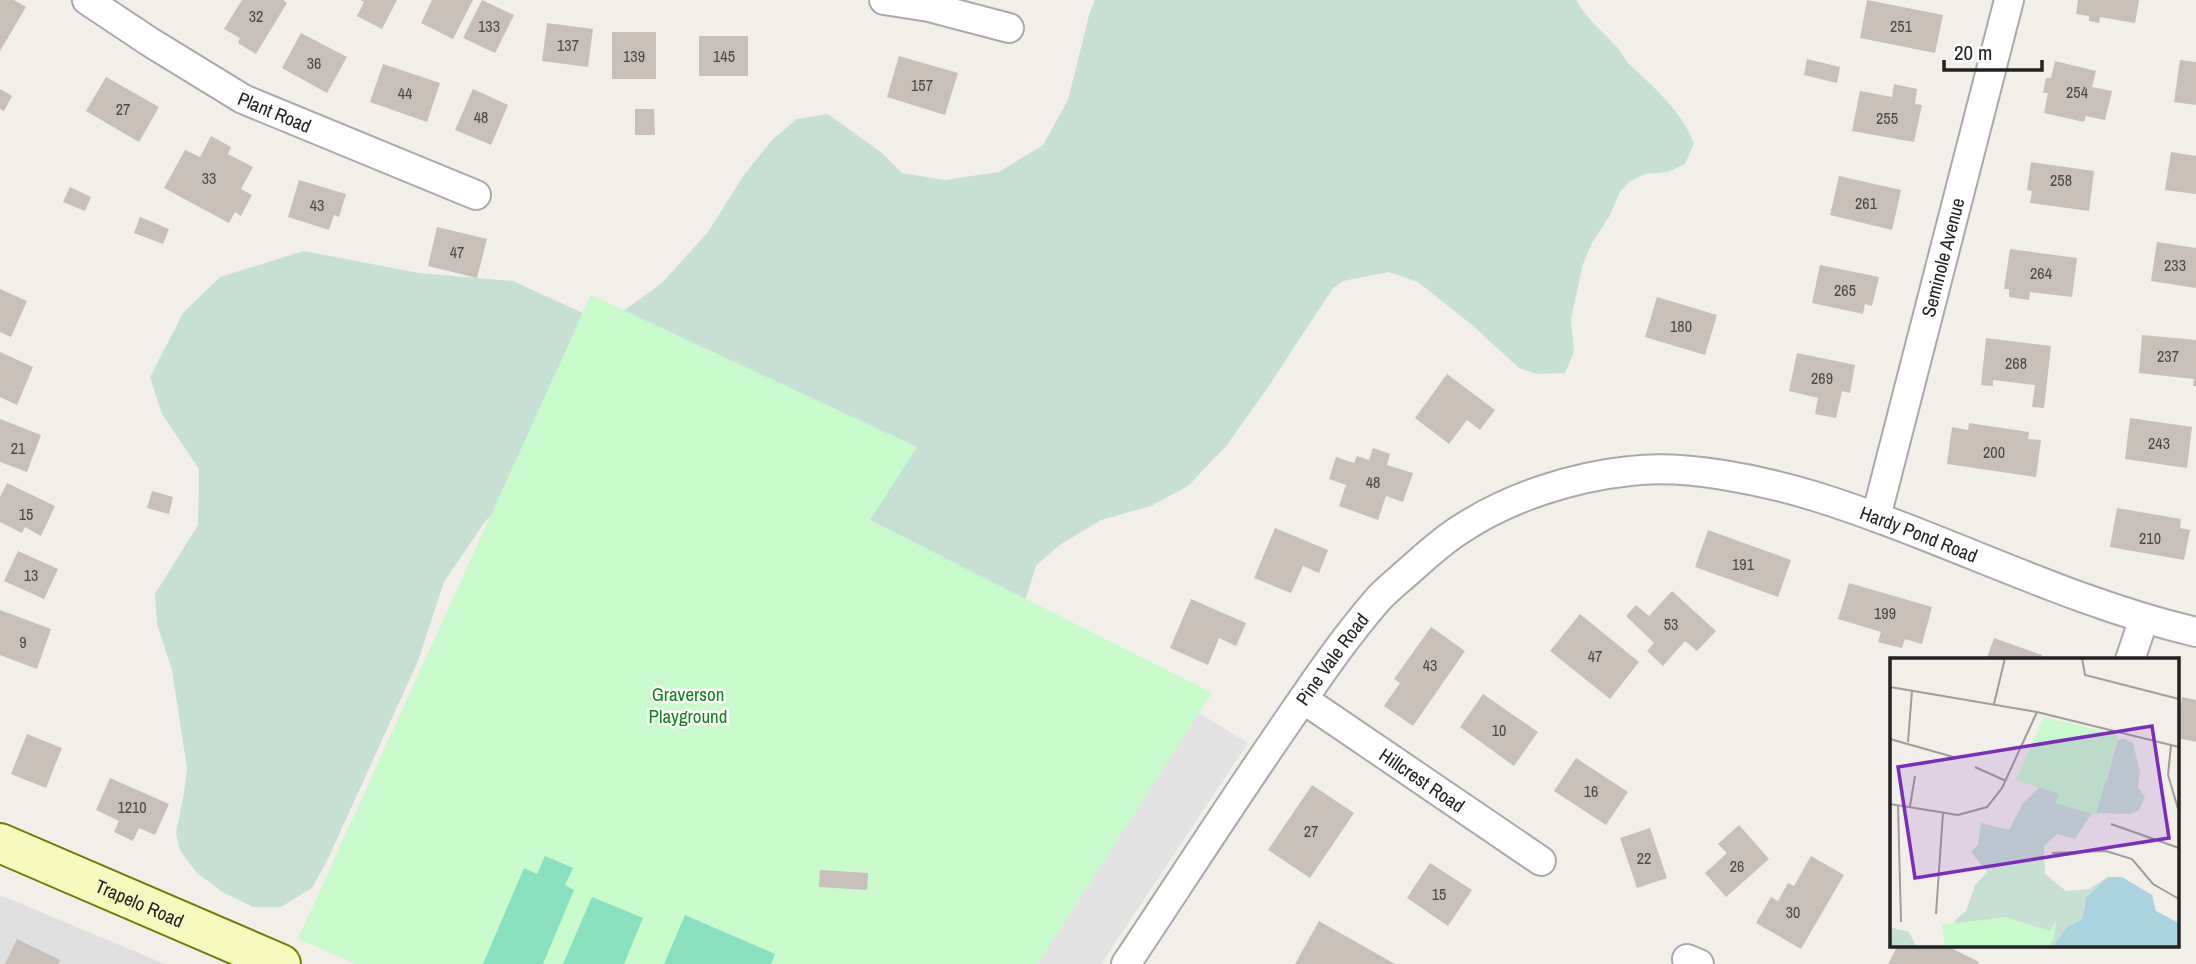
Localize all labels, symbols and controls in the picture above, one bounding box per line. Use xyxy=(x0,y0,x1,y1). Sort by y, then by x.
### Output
house number: 32 xyxy=(249,5,263,27)
house number: 133 xyxy=(478,15,500,37)
house number: 251 xyxy=(1890,15,1913,37)
scale bar xyxy=(1944,28,2042,72)
house number: 137 xyxy=(557,34,579,56)
text: 20 m xyxy=(1954,38,1992,67)
house number: 139 xyxy=(623,45,645,67)
house number: 145 xyxy=(713,45,735,67)
house number: 36 xyxy=(307,52,321,74)
house number: 157 xyxy=(911,74,933,96)
house number: 254 xyxy=(2066,81,2088,103)
house number: 44 xyxy=(398,82,412,104)
street label: Plant Road xyxy=(234,85,315,139)
house number: 27 xyxy=(116,98,130,120)
house number: 48 xyxy=(474,106,488,128)
house number: 255 xyxy=(1876,107,1898,129)
house number: 33 xyxy=(202,167,216,189)
house number: 258 xyxy=(2050,169,2072,191)
house number: 261 xyxy=(1855,192,1878,214)
house number: 43 xyxy=(310,194,324,216)
street label: Seminole Avenue xyxy=(1915,195,1971,320)
house number: 47 xyxy=(450,241,464,263)
house number: 233 xyxy=(2164,254,2186,276)
house number: 264 xyxy=(2030,262,2052,284)
house number: 265 xyxy=(1834,279,1856,301)
house number: 180 xyxy=(1670,315,1692,337)
house number: 237 xyxy=(2157,345,2179,367)
house number: 268 xyxy=(2005,352,2027,374)
house number: 269 xyxy=(1811,367,1833,389)
house number: 243 xyxy=(2148,432,2170,454)
house number: 21 xyxy=(11,437,26,459)
house number: 200 xyxy=(1983,441,2005,463)
house number: 48 xyxy=(1366,471,1380,493)
street label: Hardy Pond Road xyxy=(1857,499,1981,568)
house number: 15 xyxy=(19,503,33,525)
house number: 210 xyxy=(2139,527,2161,549)
house number: 191 xyxy=(1732,553,1755,575)
house number: 13 xyxy=(24,564,38,586)
house number: 199 xyxy=(1874,602,1896,624)
street label: Pine Vale Road xyxy=(1289,608,1374,710)
house number: 53 xyxy=(1664,613,1678,635)
house number: 9 xyxy=(19,631,27,653)
house number: 47 xyxy=(1588,645,1602,667)
house number: 43 xyxy=(1423,654,1437,676)
inset map xyxy=(1890,658,2178,946)
park label: Graverson Playground xyxy=(649,681,727,729)
house number: 10 xyxy=(1492,719,1506,741)
street label: Hillcrest Road xyxy=(1374,742,1470,818)
house number: 16 xyxy=(1584,780,1598,802)
house number: 1210 xyxy=(117,796,147,818)
house number: 27 xyxy=(1304,820,1318,842)
house number: 22 xyxy=(1637,847,1651,869)
house number: 26 xyxy=(1730,855,1744,877)
street label: Trapelo Road xyxy=(91,873,188,934)
house number: 15 xyxy=(1432,883,1446,905)
house number: 30 xyxy=(1786,901,1800,923)

